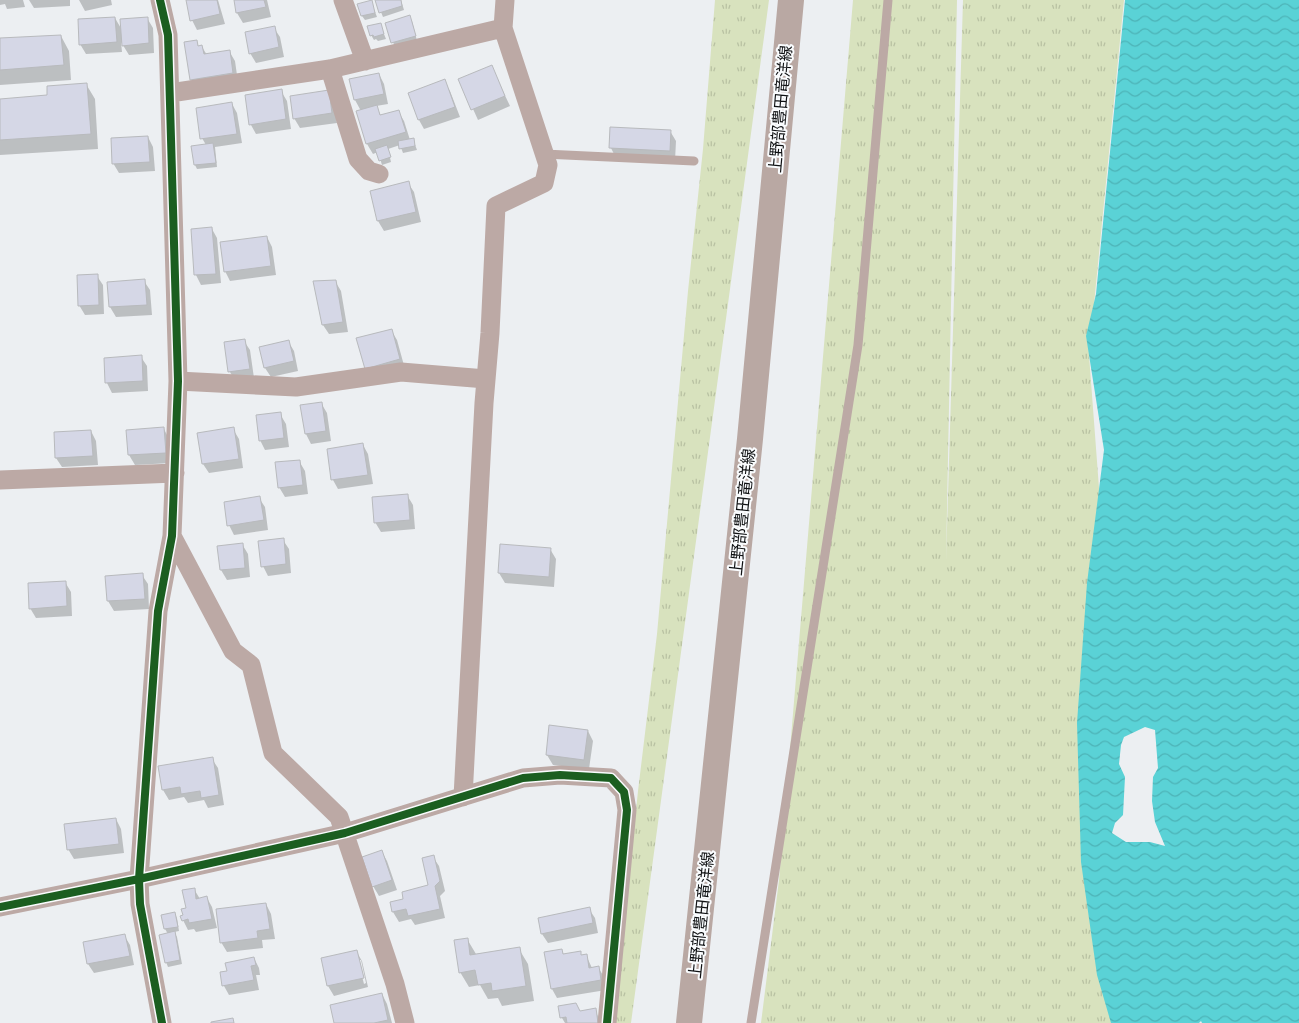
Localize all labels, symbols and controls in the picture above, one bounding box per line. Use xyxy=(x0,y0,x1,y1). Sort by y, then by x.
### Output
street label: 上野部豊田竜洋線 xyxy=(765,44,796,174)
street label: 上野部豊田竜洋線 xyxy=(726,447,759,577)
street label: 上野部豊田竜洋線 xyxy=(685,850,718,980)

